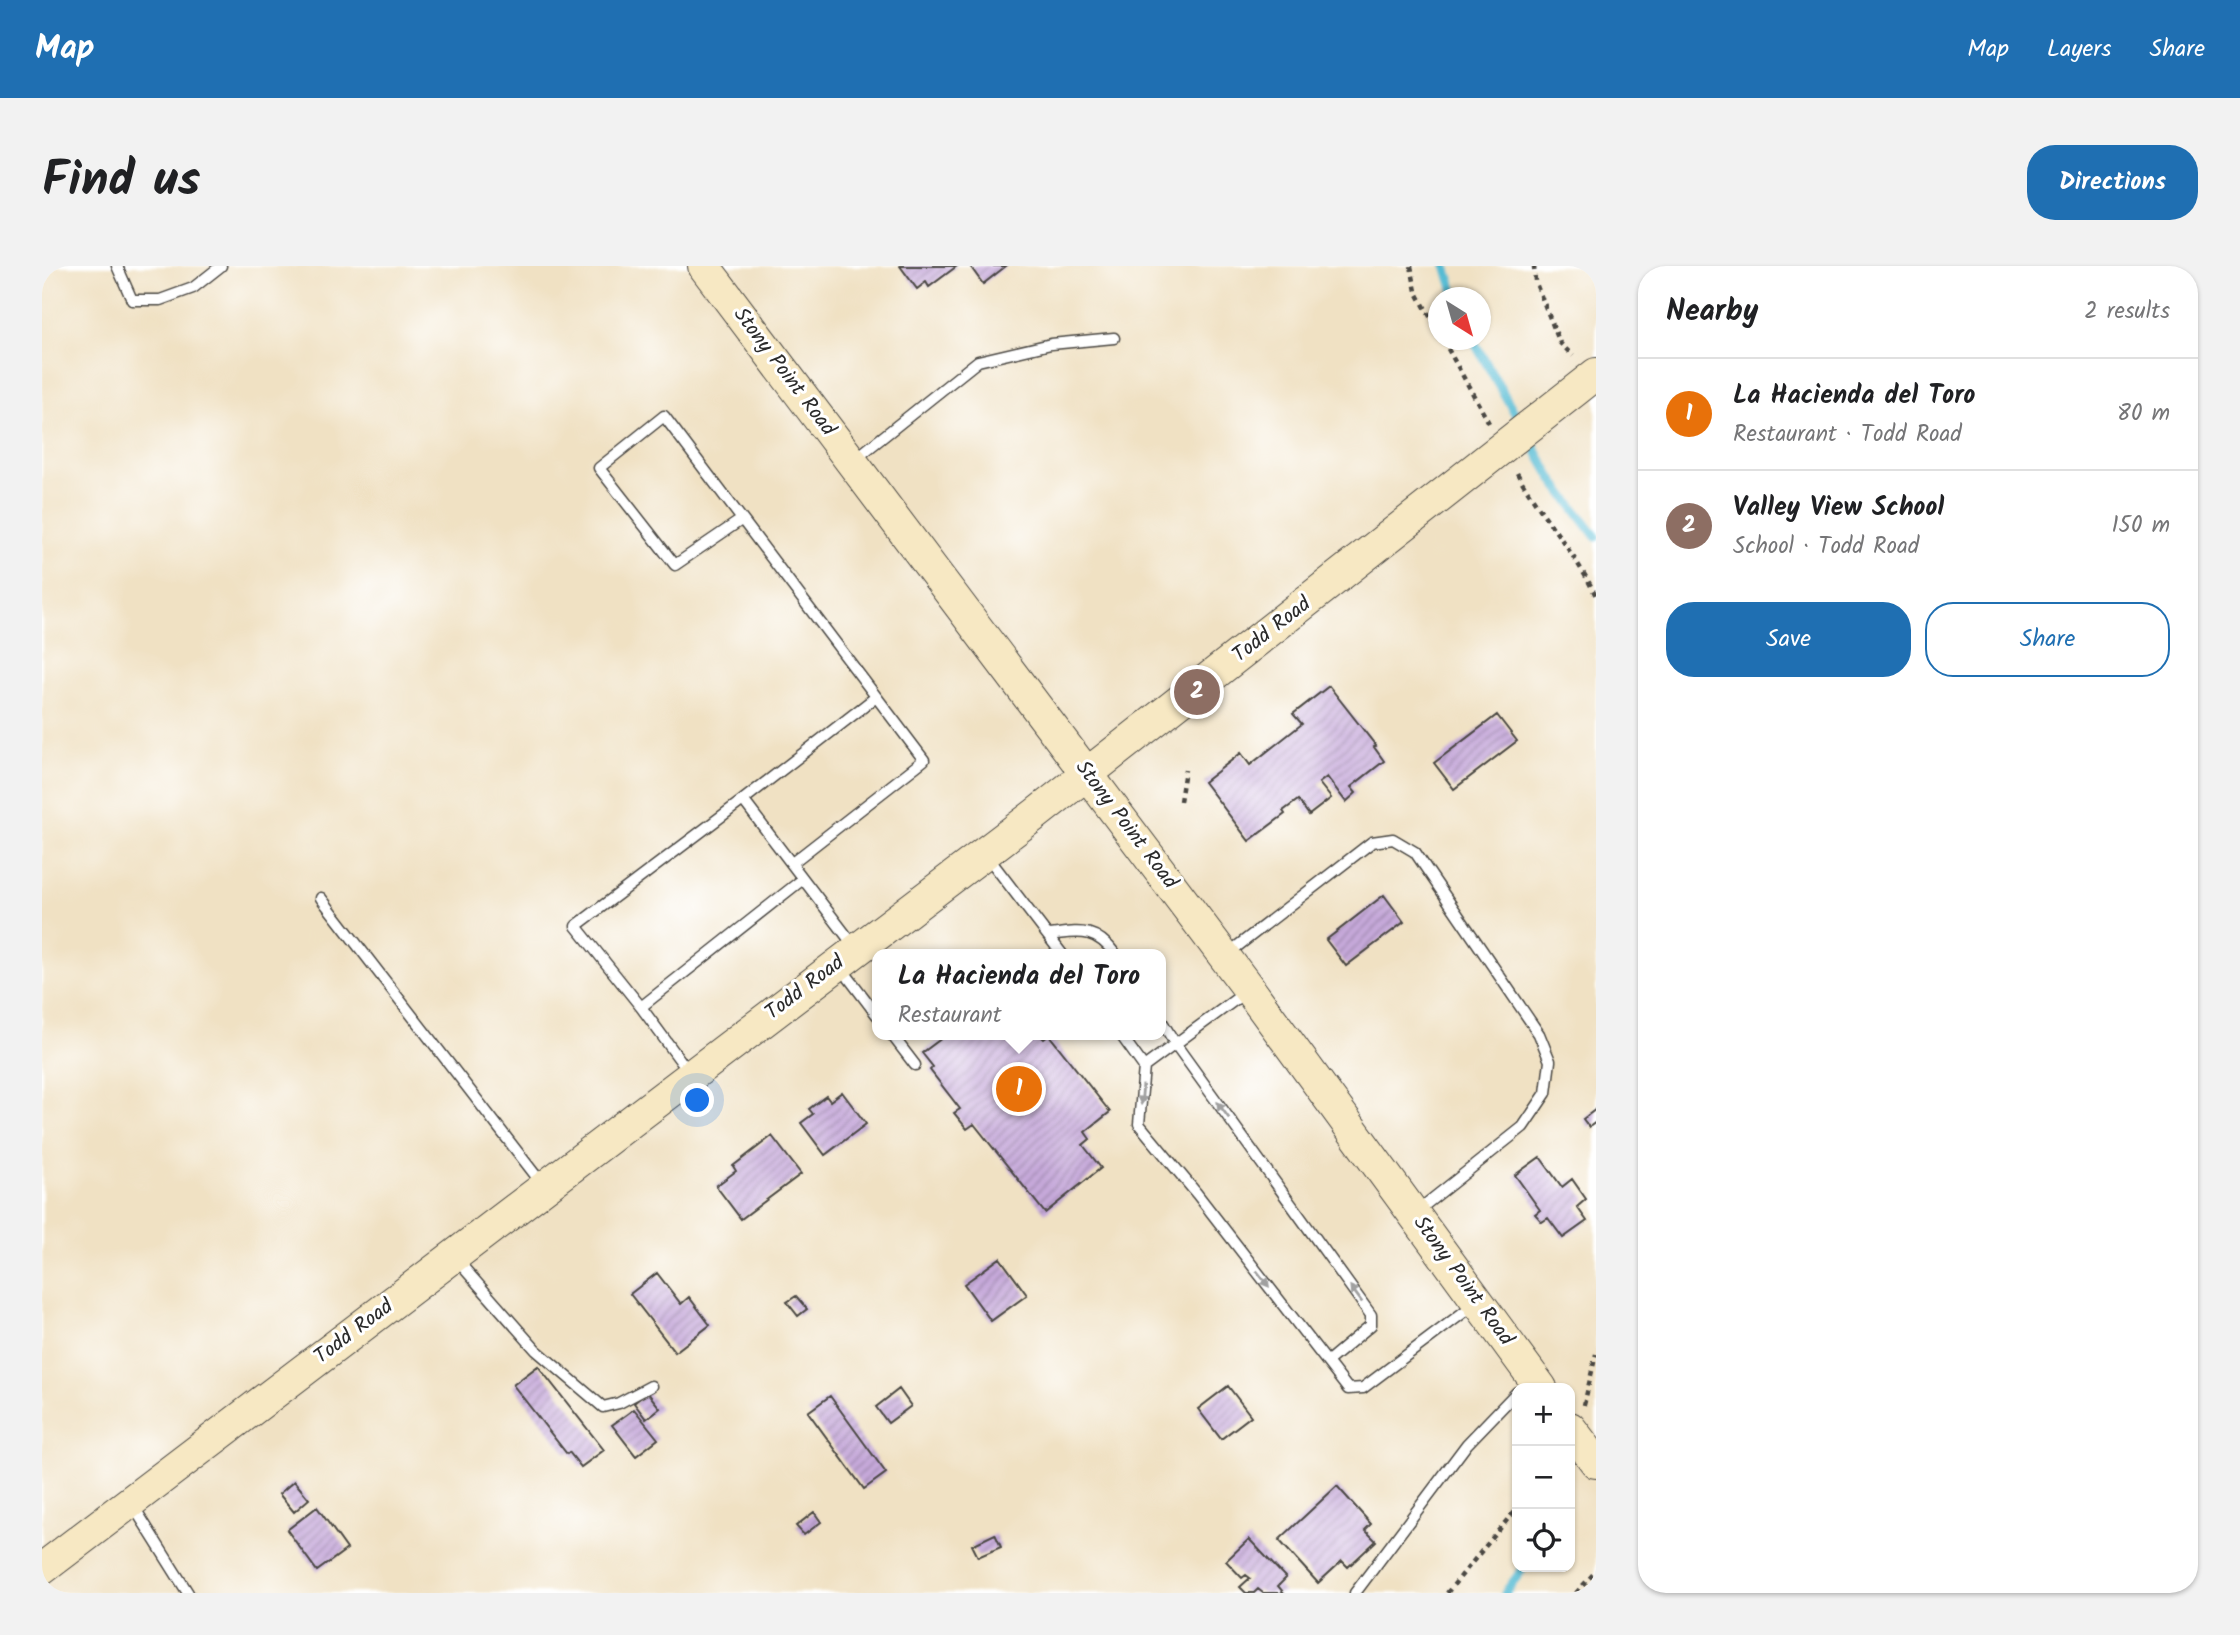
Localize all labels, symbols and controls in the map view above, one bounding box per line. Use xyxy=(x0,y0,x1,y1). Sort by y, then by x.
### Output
text: Map xyxy=(35,23,95,76)
text: Map xyxy=(1967,30,2009,69)
text: Layers xyxy=(2047,30,2111,69)
text: Share xyxy=(2149,30,2205,69)
text: Find us xyxy=(42,143,200,221)
button: Directions xyxy=(2027,145,2198,220)
north arrow xyxy=(1428,287,1491,350)
text: Nearby xyxy=(1666,288,1758,336)
text: 2 results xyxy=(2084,294,2170,330)
street label: Stony Point Road xyxy=(724,301,844,444)
text: La Hacienda del Toro xyxy=(1733,375,1975,417)
text: 1 xyxy=(1686,396,1692,432)
text: 80 m xyxy=(2117,396,2170,432)
text: Restaurant · Todd Road xyxy=(1733,417,1962,453)
text: Valley View School xyxy=(1733,487,1944,529)
text: 2 xyxy=(1682,508,1696,544)
text: 150 m xyxy=(2111,508,2170,544)
text: School · Todd Road xyxy=(1733,529,1919,565)
street label: Todd Road xyxy=(1226,588,1319,671)
button: Save xyxy=(1666,602,1911,677)
button: Share xyxy=(1925,602,2170,677)
pin: 2 xyxy=(1174,666,1220,718)
street label: Stony Point Road xyxy=(1066,754,1186,897)
street label: Todd Road xyxy=(758,947,852,1029)
popup xyxy=(872,949,1166,1040)
text: La Hacienda del Toro xyxy=(898,956,1140,998)
text: Restaurant xyxy=(898,998,1002,1034)
pin: 1 xyxy=(996,1063,1042,1115)
your location xyxy=(680,1083,714,1117)
one-way arrow xyxy=(1136,1084,1147,1106)
one-way arrow xyxy=(1216,1101,1230,1119)
street label: Stony Point Road xyxy=(1404,1209,1522,1353)
one-way arrow xyxy=(1256,1270,1271,1288)
one-way arrow xyxy=(1349,1285,1363,1303)
street label: Todd Road xyxy=(307,1291,401,1373)
map controls xyxy=(1512,1383,1575,1572)
button: + xyxy=(1512,1383,1575,1446)
button: − xyxy=(1512,1446,1575,1509)
button: locate xyxy=(1512,1509,1575,1572)

